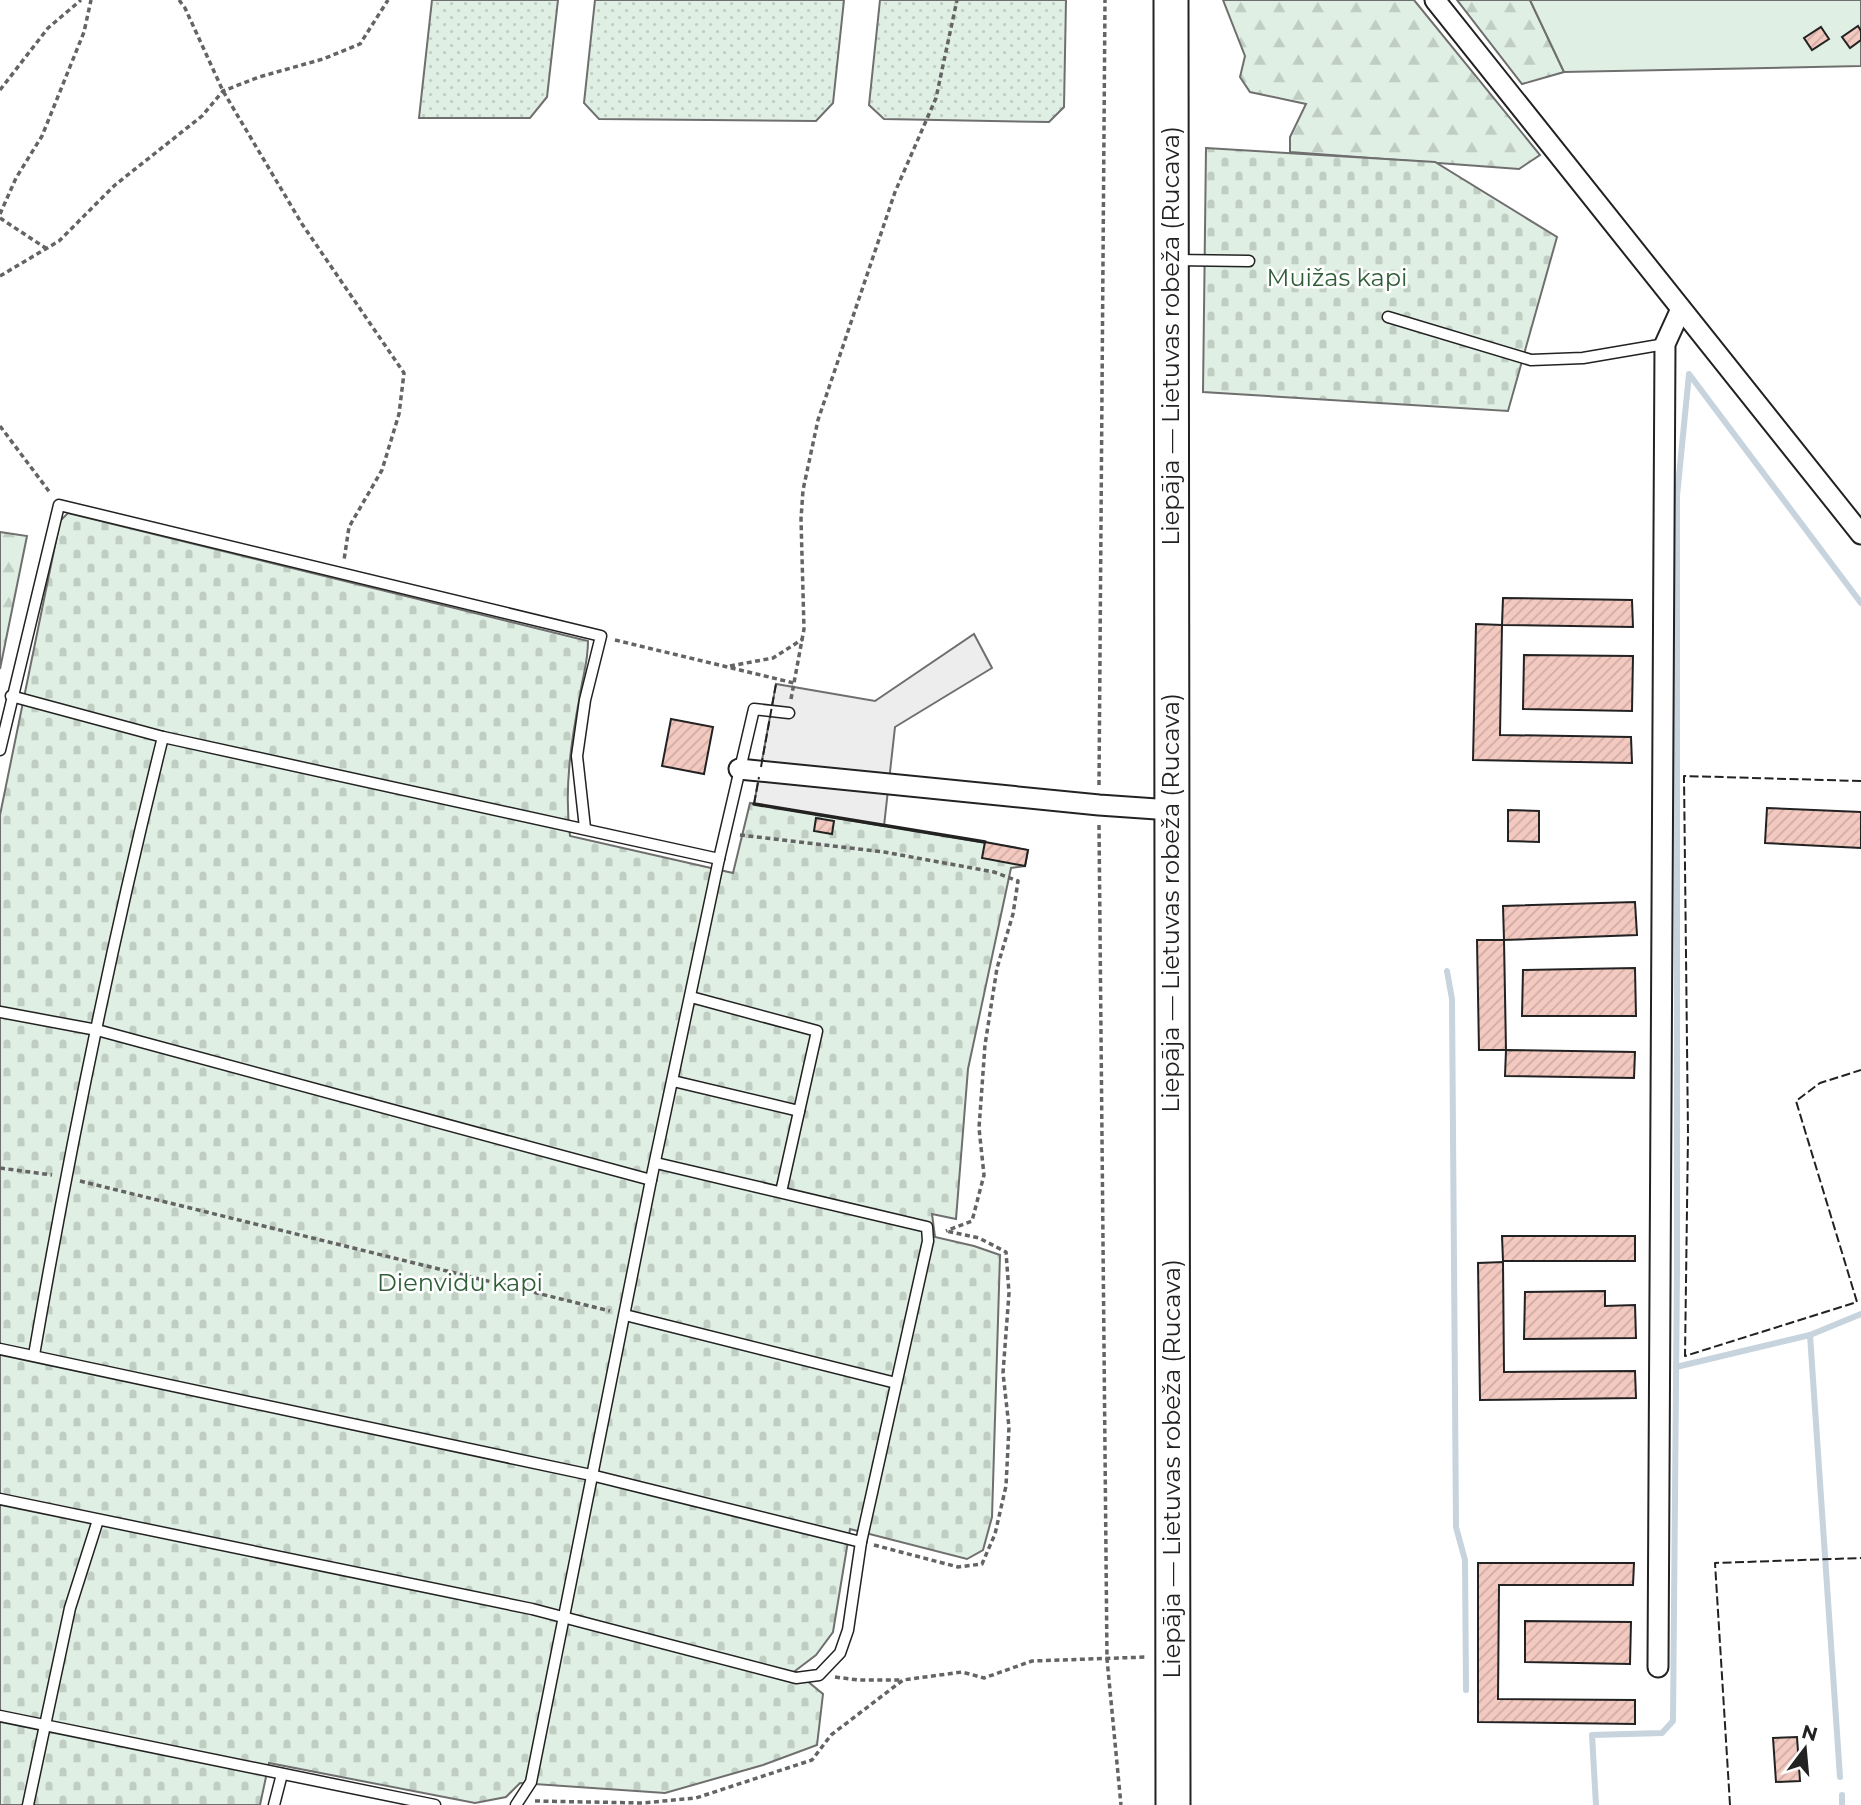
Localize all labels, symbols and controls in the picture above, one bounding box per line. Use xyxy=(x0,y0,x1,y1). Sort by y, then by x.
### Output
street label: Liepāja — Lietuvas robeža (Rucava) xyxy=(1156,126,1185,546)
park label: Muižas kapi xyxy=(1267,263,1407,292)
street label: Liepāja — Lietuvas robeža (Rucava) xyxy=(1156,693,1185,1113)
street label: Liepāja — Lietuvas robeža (Rucava) xyxy=(1157,1259,1186,1679)
park label: Dienvidu kapi xyxy=(377,1268,543,1297)
north arrow xyxy=(1770,1714,1840,1784)
text: N xyxy=(1799,1720,1820,1746)

